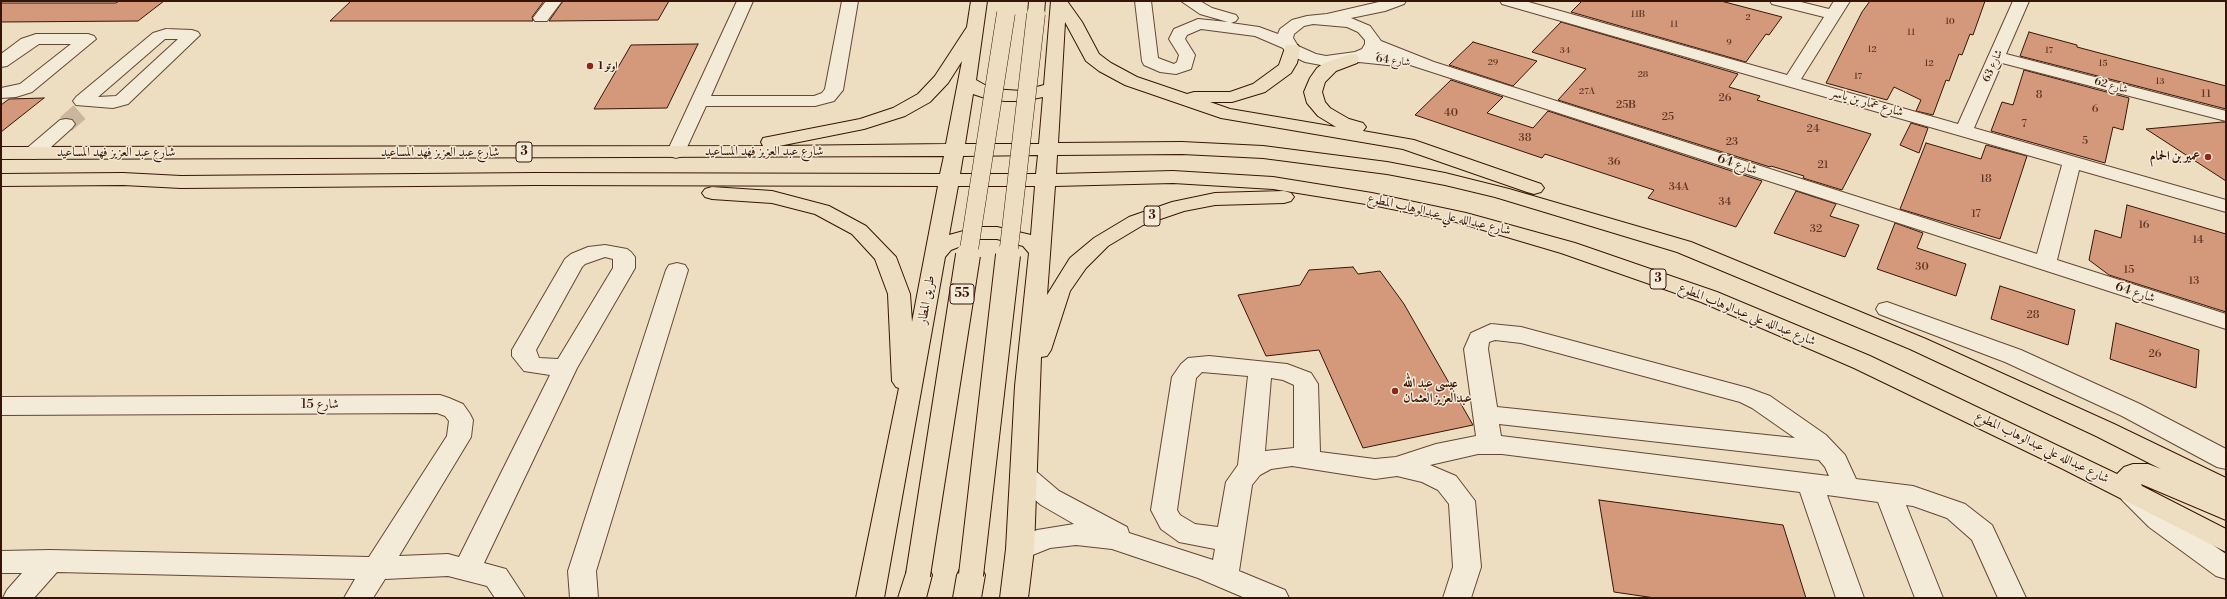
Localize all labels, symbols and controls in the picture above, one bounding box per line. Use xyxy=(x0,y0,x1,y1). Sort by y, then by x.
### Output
house number: 11B xyxy=(1631,10,1645,20)
house number: 2 xyxy=(1745,13,1751,23)
house number: 10 xyxy=(1945,17,1955,27)
house number: 11 xyxy=(1670,20,1678,30)
house number: 11 xyxy=(1907,28,1915,38)
house number: 9 xyxy=(1726,38,1732,48)
house number: 12 xyxy=(1867,45,1877,55)
house number: 34 xyxy=(1560,46,1570,56)
house number: 17 xyxy=(2045,46,2053,56)
street label: شارع 63 xyxy=(1980,48,2006,84)
street label: شارع 64 xyxy=(1375,52,1411,70)
house number: 29 xyxy=(1488,58,1498,68)
place label: اوتو 1 xyxy=(598,59,618,73)
house number: 12 xyxy=(1924,59,1934,69)
house number: 15 xyxy=(2099,59,2107,69)
marker: اوتو 1 xyxy=(585,61,595,71)
house number: 28 xyxy=(1638,70,1648,80)
house number: 17 xyxy=(1854,72,1862,82)
street label: شارع 62 xyxy=(2093,75,2129,97)
house number: 13 xyxy=(2156,77,2164,87)
street label: شارع عمار بن ياسر xyxy=(1829,85,1905,121)
house number: 27A xyxy=(1579,87,1595,97)
house number: 11 xyxy=(2201,87,2211,101)
house number: 8 xyxy=(2036,88,2042,102)
house number: 26 xyxy=(1719,91,1731,105)
house number: 25B xyxy=(1616,98,1636,112)
house number: 6 xyxy=(2092,102,2098,116)
house number: 40 xyxy=(1444,106,1458,120)
house number: 25 xyxy=(1662,110,1674,124)
house number: 7 xyxy=(2021,117,2027,131)
house number: 24 xyxy=(1807,122,1819,136)
house number: 38 xyxy=(1519,131,1531,145)
house number: 5 xyxy=(2082,134,2088,148)
house number: 23 xyxy=(1726,135,1738,149)
road number: 3 xyxy=(516,142,532,162)
street label: شارع عبد العزيز فهد المساعيد xyxy=(705,144,823,160)
street label: شارع عبد العزيز فهد المساعيد xyxy=(57,145,175,161)
street label: شارع عبد العزيز فهد المساعيد xyxy=(381,145,499,161)
place label: عمير بن الحمام xyxy=(2150,149,2200,165)
street label: شارع 64 xyxy=(1715,151,1759,179)
marker: عمير بن الحمام xyxy=(2203,152,2213,162)
house number: 36 xyxy=(1608,155,1620,169)
house number: 21 xyxy=(1817,158,1829,172)
house number: 18 xyxy=(1980,172,1992,186)
house number: 34A xyxy=(1669,180,1689,194)
street label: شارع عبدالله علي عبدالوهاب المطوع xyxy=(1366,191,1512,239)
house number: 34 xyxy=(1719,195,1731,209)
road number: 3 xyxy=(1144,206,1160,226)
house number: 17 xyxy=(1971,207,1981,221)
house number: 16 xyxy=(2138,218,2150,232)
house number: 32 xyxy=(1810,222,1822,236)
house number: 14 xyxy=(2193,233,2203,247)
house number: 30 xyxy=(1915,260,1929,274)
house number: 15 xyxy=(2124,263,2134,277)
road number: 3 xyxy=(1650,269,1666,289)
street label: طريق المطار xyxy=(915,274,939,326)
house number: 13 xyxy=(2189,274,2199,288)
street label: شارع 64 xyxy=(2113,279,2157,307)
street label: شارع عبدالله علي عبدالوهاب المطوع xyxy=(1676,280,1818,350)
road number: 55 xyxy=(950,284,974,304)
house number: 28 xyxy=(2026,308,2040,322)
house number: 26 xyxy=(2149,347,2161,361)
place label: عيسى عبد الله عبدالعزيز العثمان xyxy=(1403,376,1472,407)
marker: عيسى عبد الله عبدالعزيز العثمان xyxy=(1390,386,1400,396)
street label: شارع 15 xyxy=(301,397,339,413)
street label: شارع عبدالله علي عبدالوهاب المطوع xyxy=(1973,409,2111,487)

